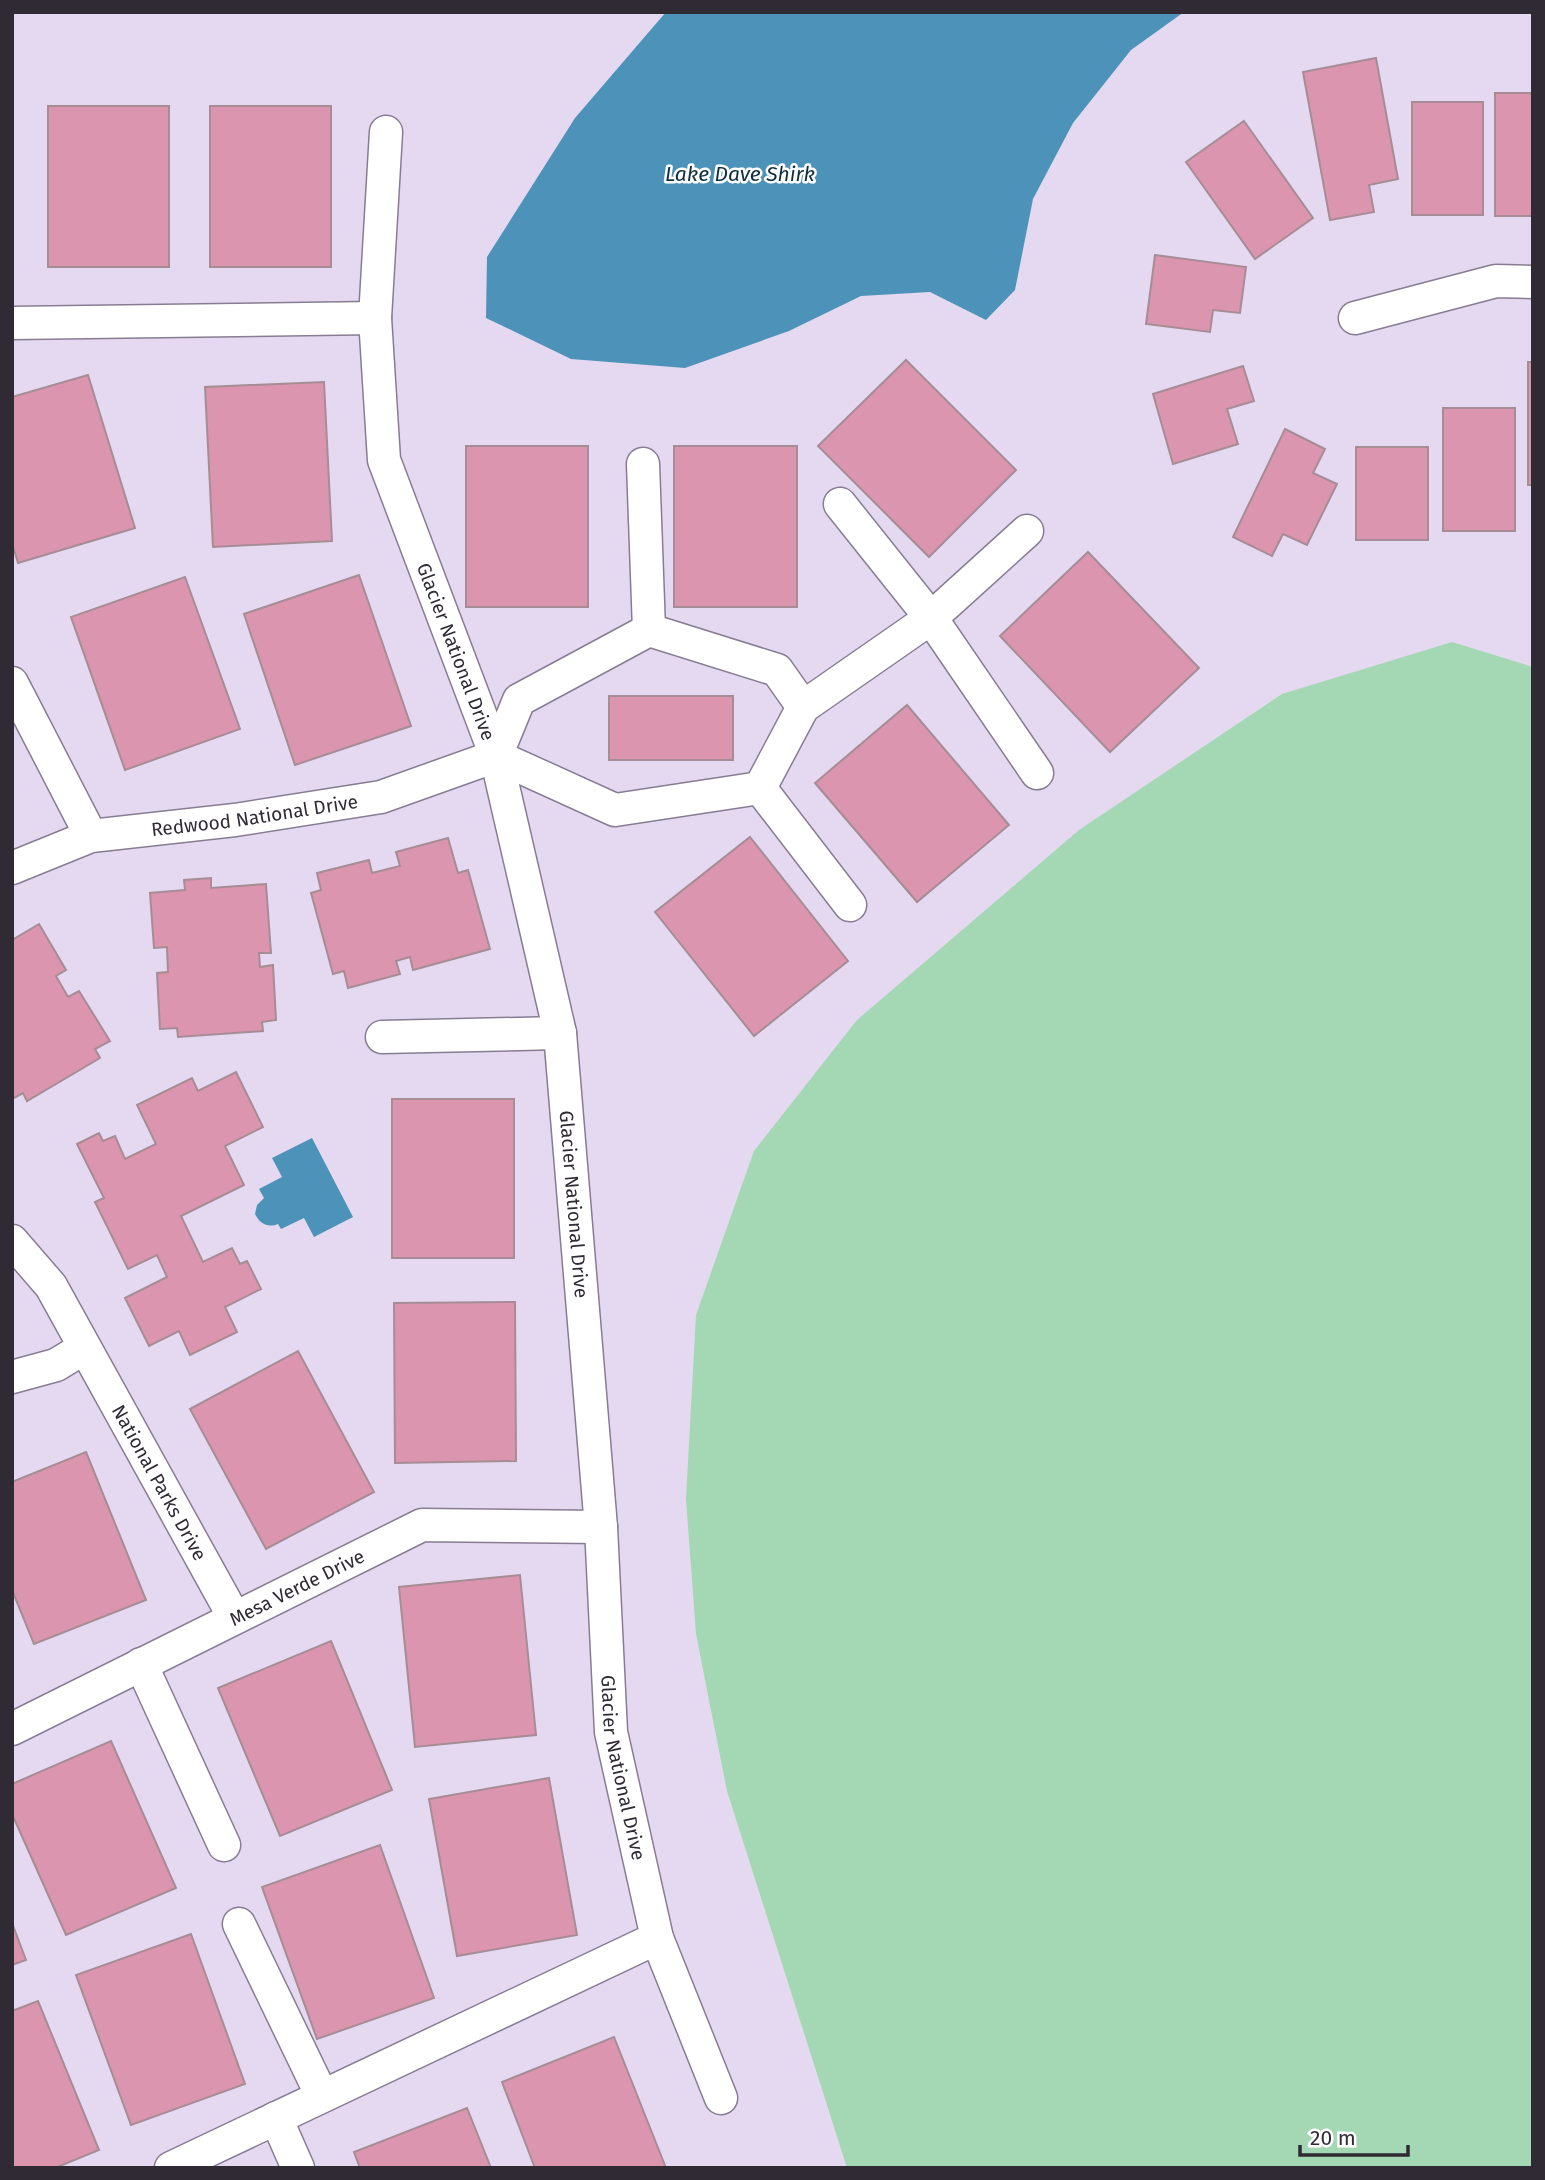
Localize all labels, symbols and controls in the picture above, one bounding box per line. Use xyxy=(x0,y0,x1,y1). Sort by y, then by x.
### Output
water label: Lake Dave Shirk xyxy=(665,161,815,187)
street label: Glacier National Drive xyxy=(412,560,500,744)
street label: Redwood National Drive xyxy=(150,790,359,841)
street label: Glacier National Drive xyxy=(554,1110,593,1299)
street label: National Parks Drive xyxy=(107,1401,211,1565)
street label: Mesa Verde Drive xyxy=(226,1545,368,1631)
street label: Glacier National Drive xyxy=(596,1674,650,1863)
scale bar xyxy=(1300,2114,1408,2158)
text: 20 m xyxy=(1310,2125,1356,2151)

